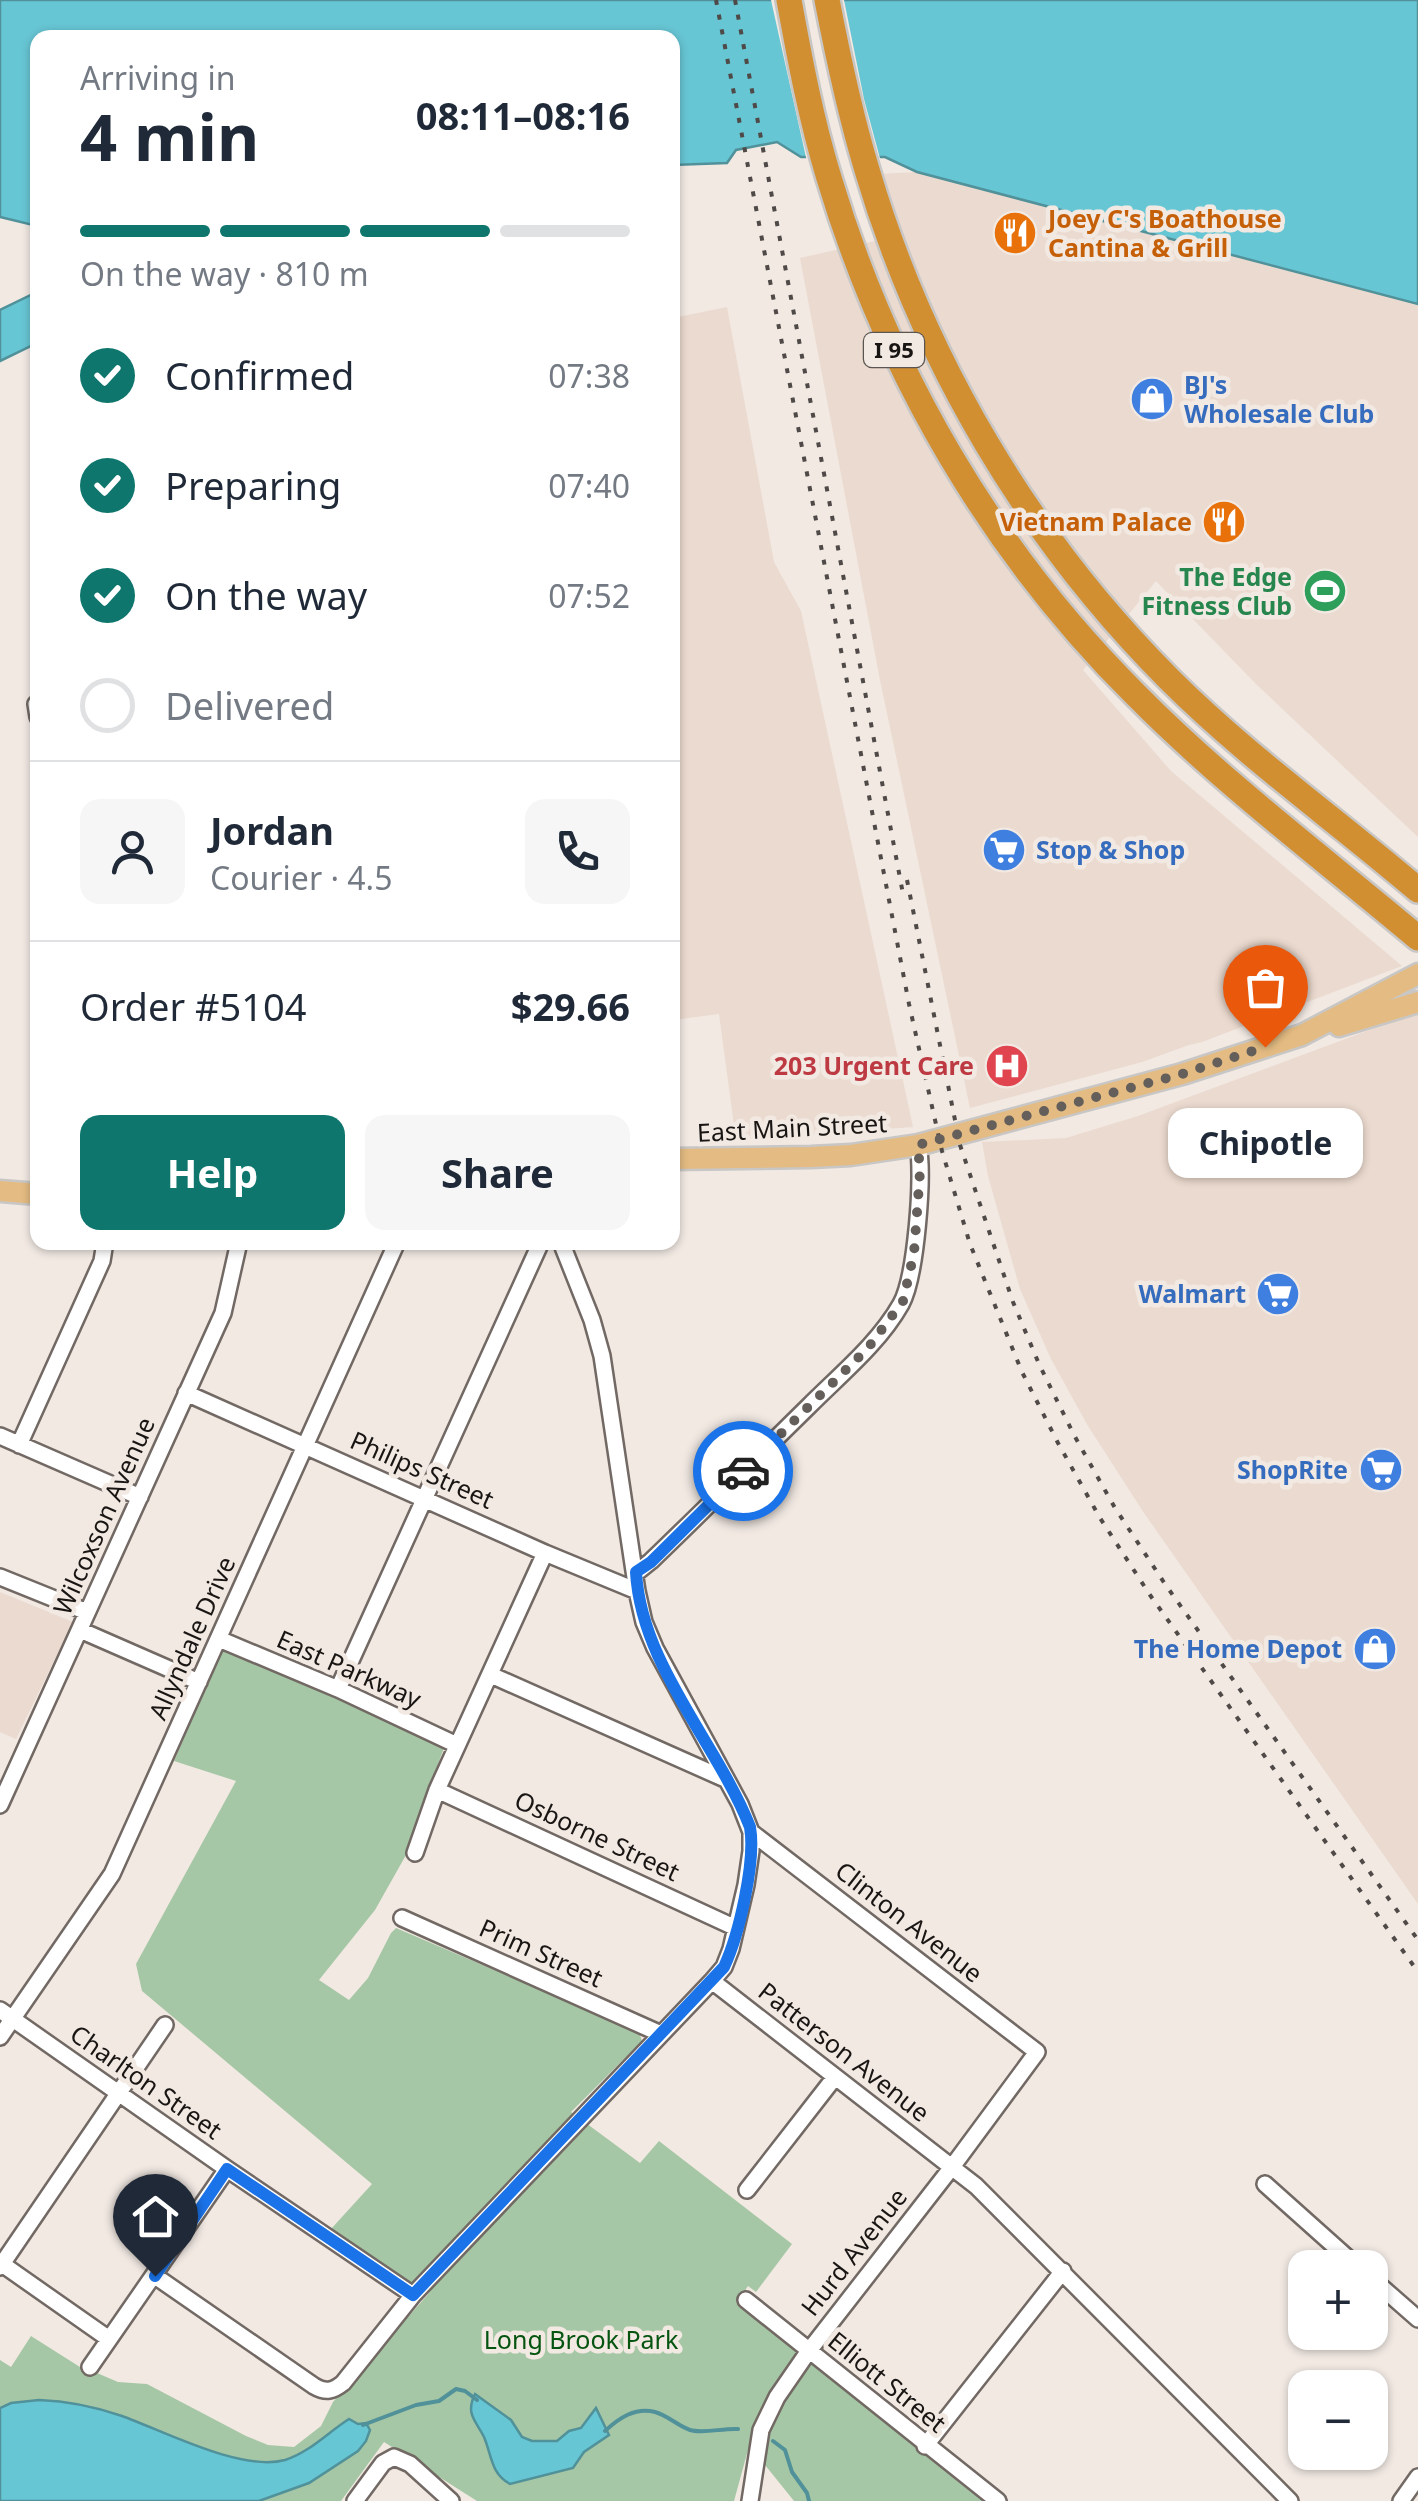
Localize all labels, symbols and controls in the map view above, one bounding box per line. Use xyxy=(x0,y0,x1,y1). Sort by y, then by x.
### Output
text: Arriving in xyxy=(80,56,235,99)
text: 08:11–08:16 xyxy=(416,89,630,141)
text: 4 min xyxy=(80,92,259,180)
place label: Joey C's Boathouse Cantina & Grill xyxy=(1046,201,1282,264)
restaurant icon: Joey C's Boathouse Cantina & Grill xyxy=(992,210,1038,256)
text: On the way · 810 m xyxy=(80,252,369,295)
road number: I 95 xyxy=(864,333,924,367)
icon: check xyxy=(80,348,135,403)
text: Confirmed xyxy=(165,349,354,401)
text: 07:38 xyxy=(548,354,630,397)
place label: BJ's Wholesale Club xyxy=(1184,367,1374,430)
shop icon: BJ's Wholesale Club xyxy=(1129,376,1175,422)
icon: check xyxy=(80,458,135,513)
text: Preparing xyxy=(165,459,341,511)
text: 07:40 xyxy=(548,464,630,507)
restaurant icon: Vietnam Palace xyxy=(1201,499,1247,545)
place label: Vietnam Palace xyxy=(1000,504,1192,538)
place label: The Edge Fitness Club xyxy=(1142,559,1292,622)
icon: check xyxy=(80,568,135,623)
sports icon: The Edge Fitness Club xyxy=(1302,568,1348,614)
text: On the way xyxy=(165,569,367,621)
text: 07:52 xyxy=(548,574,630,617)
text: Delivered xyxy=(165,679,334,731)
button: person xyxy=(80,799,185,904)
button: phone xyxy=(525,799,630,904)
text: Jordan xyxy=(210,804,334,856)
supermarket icon: Stop & Shop xyxy=(981,827,1027,873)
place label: Stop & Shop xyxy=(1036,832,1185,866)
text: Courier · 4.5 xyxy=(210,856,393,899)
pin xyxy=(1223,945,1308,1048)
icon: bag xyxy=(1238,960,1293,1015)
text: Order #5104 xyxy=(80,980,306,1032)
text: $29.66 xyxy=(511,980,630,1032)
hospital icon: 203 Urgent Care xyxy=(984,1043,1030,1089)
place label: 203 Urgent Care xyxy=(774,1048,974,1082)
street label: East Main Street xyxy=(696,1105,888,1149)
callout: Chipotle xyxy=(1168,1107,1362,1177)
button: Help xyxy=(80,1115,345,1230)
button: Share xyxy=(365,1115,630,1230)
text: Chipotle xyxy=(1199,1121,1332,1164)
supermarket icon: Walmart xyxy=(1255,1271,1301,1317)
place label: Walmart xyxy=(1139,1276,1246,1310)
street label: Wilcoxson Avenue xyxy=(44,1411,162,1620)
courier xyxy=(693,1421,793,1521)
street label: Philips Street xyxy=(345,1422,499,1516)
icon: car xyxy=(716,1444,771,1499)
supermarket icon: ShopRite xyxy=(1358,1447,1404,1493)
place label: ShopRite xyxy=(1237,1452,1348,1486)
street label: Allyndale Drive xyxy=(140,1551,242,1725)
street label: East Parkway xyxy=(272,1621,427,1715)
shop icon: The Home Depot xyxy=(1352,1626,1398,1672)
place label: The Home Depot xyxy=(1134,1631,1342,1665)
street label: Osborne Street xyxy=(509,1782,685,1888)
street label: Clinton Avenue xyxy=(829,1853,990,1989)
street label: Prim Street xyxy=(474,1910,608,1994)
street label: Patterson Avenue xyxy=(752,1974,937,2129)
street label: Charlton Street xyxy=(64,2016,229,2146)
pin xyxy=(113,2174,198,2277)
street label: Hurd Avenue xyxy=(793,2180,914,2322)
icon: home xyxy=(128,2189,183,2244)
map controls xyxy=(1288,2250,1388,2470)
button: + xyxy=(1288,2250,1388,2350)
park label: Long Brook Park xyxy=(484,2322,679,2356)
street label: Elliott Street xyxy=(821,2323,954,2439)
button: − xyxy=(1288,2370,1388,2470)

